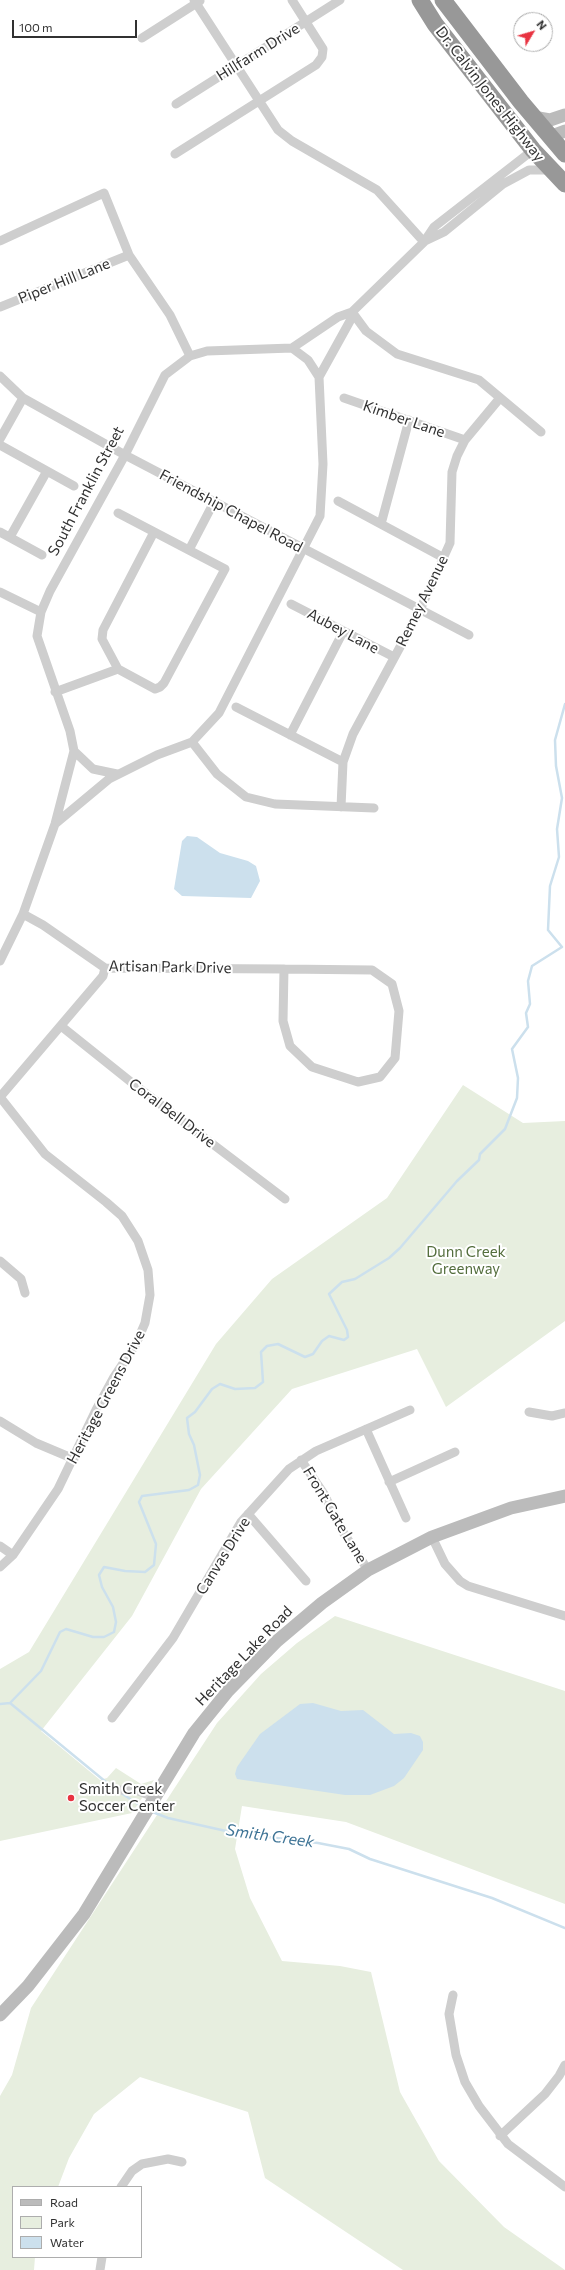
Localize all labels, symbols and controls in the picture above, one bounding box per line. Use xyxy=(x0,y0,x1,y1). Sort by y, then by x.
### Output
scale bar xyxy=(14,12,139,38)
north arrow xyxy=(513,12,553,52)
text: N xyxy=(534,18,550,32)
street label: Hillfarm Drive xyxy=(213,19,303,85)
text: 100 m xyxy=(19,20,53,34)
street label: Dr. Calvin Jones Highway xyxy=(432,23,548,165)
street label: Piper Hill Lane xyxy=(15,254,113,308)
street label: Kimber Lane xyxy=(361,397,447,441)
street label: South Franklin Street xyxy=(44,423,128,559)
street label: Friendship Chapel Road xyxy=(156,466,306,556)
street label: Remey Avenue xyxy=(392,553,452,649)
street label: Aubey Lane xyxy=(304,605,382,657)
street label: Artisan Park Drive xyxy=(108,957,232,977)
street label: Coral Bell Drive xyxy=(125,1075,219,1151)
park label: Dunn Creek Greenway xyxy=(426,1243,506,1278)
street label: Heritage Greens Drive xyxy=(63,1327,149,1467)
street label: Front Gate Lane xyxy=(299,1464,371,1566)
street label: Canvas Drive xyxy=(192,1514,254,1598)
street label: Heritage Lake Road xyxy=(192,1602,296,1710)
place label: Smith Creek Soccer Center xyxy=(79,1780,175,1815)
marker: Smith Creek Soccer Center xyxy=(66,1793,76,1803)
water label: Smith Creek xyxy=(225,1820,315,1852)
legend xyxy=(12,2186,142,2258)
text: Road xyxy=(50,2195,78,2209)
text: Park xyxy=(50,2215,75,2229)
text: Water xyxy=(50,2235,84,2249)

